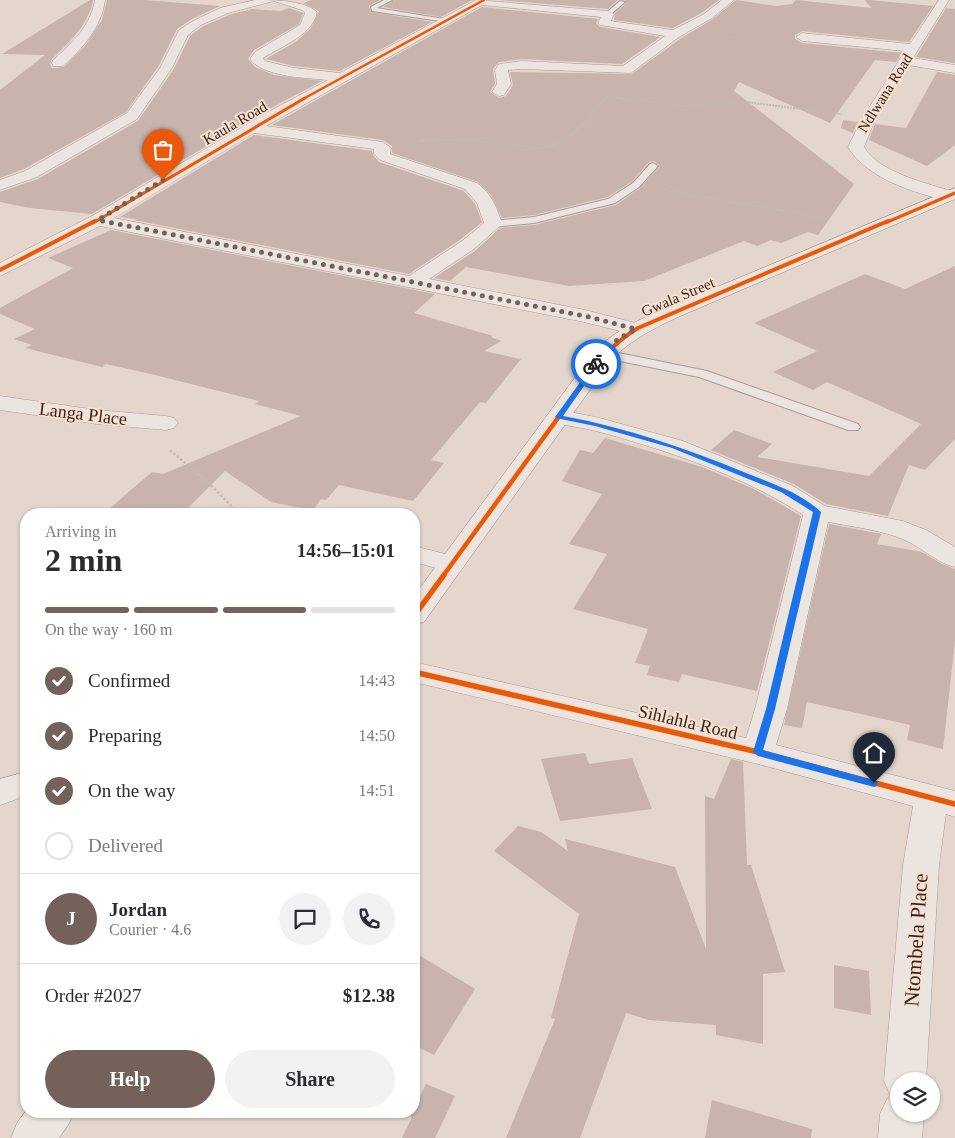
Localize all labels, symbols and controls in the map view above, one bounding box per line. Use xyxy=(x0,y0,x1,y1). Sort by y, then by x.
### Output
street label: Ndlwana Road xyxy=(854,50,916,135)
street label: Kaula Road xyxy=(200,98,270,148)
pin xyxy=(142,129,184,180)
icon: bag xyxy=(149,136,177,164)
street label: Gwala Street xyxy=(639,274,718,320)
courier xyxy=(571,339,621,389)
icon: bike xyxy=(582,350,610,378)
street label: Langa Place xyxy=(38,399,128,429)
text: Arriving in xyxy=(45,523,117,540)
text: 14:56–15:01 xyxy=(297,540,395,561)
text: 2 min xyxy=(45,542,122,578)
text: On the way · 160 m xyxy=(45,621,173,638)
icon: check xyxy=(45,667,73,695)
text: Confirmed xyxy=(88,670,170,691)
text: 14:43 xyxy=(359,672,395,689)
street label: Sihlahla Road xyxy=(636,701,740,743)
icon: check xyxy=(45,722,73,750)
text: Preparing xyxy=(88,725,162,746)
text: 14:50 xyxy=(359,727,395,744)
pin xyxy=(853,732,895,783)
icon: home xyxy=(860,739,888,767)
icon: check xyxy=(45,777,73,805)
text: On the way xyxy=(88,780,176,801)
text: 14:51 xyxy=(359,782,395,799)
text: Delivered xyxy=(88,835,163,856)
street label: Ntombela Place xyxy=(899,873,933,1007)
button: chat xyxy=(279,893,331,945)
button: phone xyxy=(343,893,395,945)
text: Jordan xyxy=(109,899,167,920)
text: J xyxy=(66,908,76,929)
text: Courier · 4.6 xyxy=(109,921,191,938)
text: Order #2027 xyxy=(45,985,142,1006)
text: $12.38 xyxy=(343,985,395,1006)
button: Help xyxy=(45,1050,215,1108)
button: Share xyxy=(225,1050,395,1108)
map controls xyxy=(890,1072,940,1122)
button: layers xyxy=(890,1072,940,1122)

